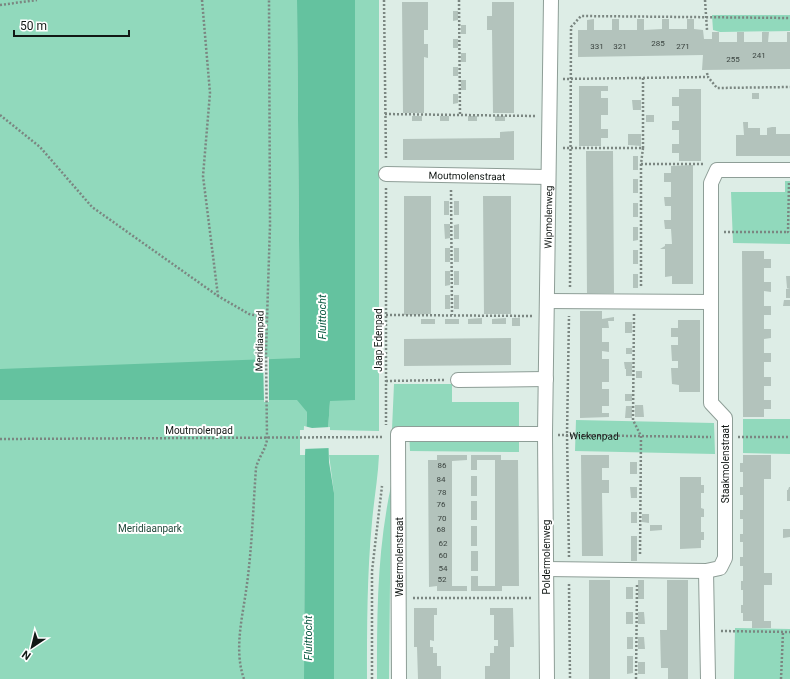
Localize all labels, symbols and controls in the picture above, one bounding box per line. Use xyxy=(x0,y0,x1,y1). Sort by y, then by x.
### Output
scale bar xyxy=(14,12,129,38)
text: 50 m xyxy=(20,19,47,33)
house number: 285 xyxy=(651,39,665,48)
house number: 331 xyxy=(590,42,604,51)
house number: 321 xyxy=(613,42,627,51)
house number: 271 xyxy=(676,42,690,51)
house number: 241 xyxy=(752,51,766,60)
house number: 255 xyxy=(726,55,740,64)
street label: Moutmolenstraat xyxy=(428,170,505,182)
street label: Wipmolenweg xyxy=(543,185,554,249)
water label: Fluittocht xyxy=(316,294,329,339)
street label: Jaap Edenpad xyxy=(373,308,384,372)
street label: Meridiaanpad xyxy=(253,310,266,372)
street label: Moutmolenpad xyxy=(165,425,233,436)
street label: Staakmolenstraat xyxy=(720,425,731,503)
street label: Wiekenpad xyxy=(569,430,619,442)
house number: 86 xyxy=(438,461,447,470)
house number: 84 xyxy=(437,475,446,484)
house number: 78 xyxy=(438,488,447,497)
house number: 76 xyxy=(437,500,446,509)
house number: 70 xyxy=(438,514,447,523)
street label: Watermolenstraat xyxy=(394,517,405,597)
street label: Poldermolenweg xyxy=(541,520,552,594)
park label: Meridiaanpark xyxy=(118,523,183,534)
house number: 68 xyxy=(437,525,446,534)
house number: 62 xyxy=(439,539,448,548)
house number: 60 xyxy=(439,551,448,560)
house number: 54 xyxy=(439,564,448,573)
house number: 52 xyxy=(438,575,447,584)
water label: Fluittocht xyxy=(302,615,315,660)
north arrow xyxy=(12,627,52,667)
text: N xyxy=(19,647,33,662)

